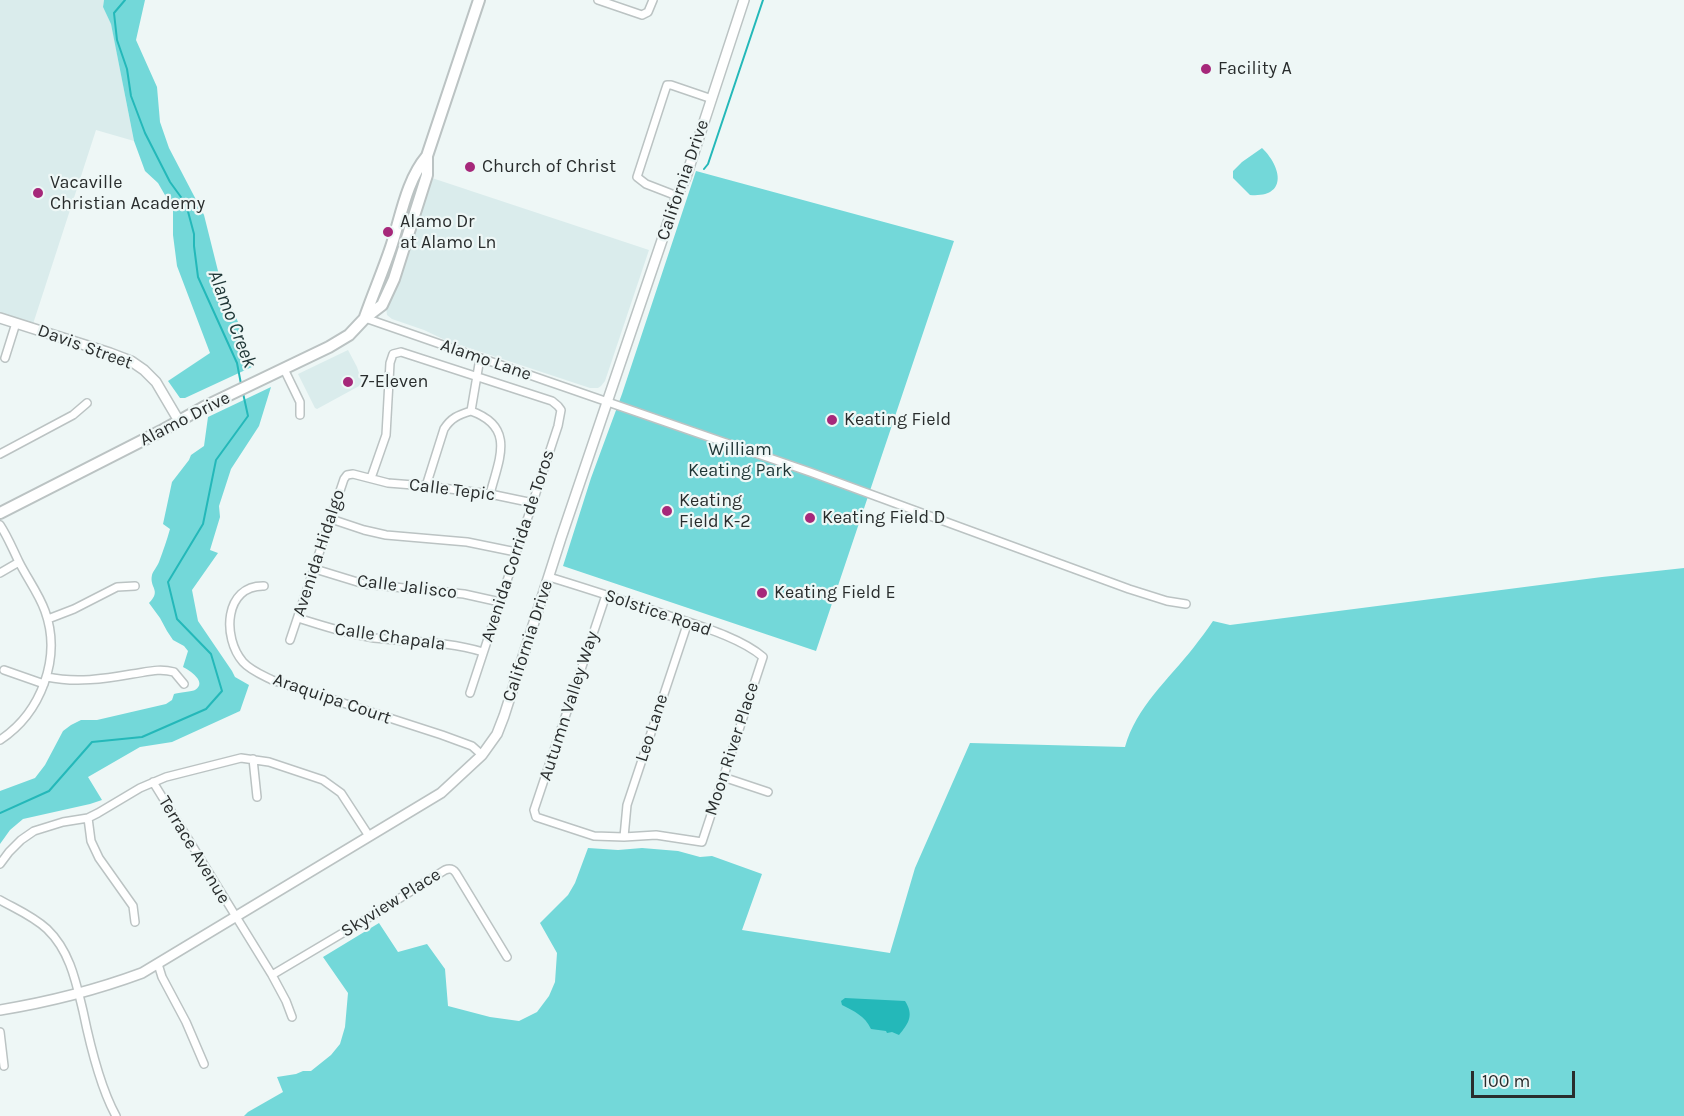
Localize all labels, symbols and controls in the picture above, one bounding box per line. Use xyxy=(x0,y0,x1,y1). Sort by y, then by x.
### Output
place label: Facility A xyxy=(1218,58,1292,80)
marker: Facility A xyxy=(1199,62,1213,76)
street label: California Drive xyxy=(652,117,714,243)
place label: Church of Christ xyxy=(482,156,616,178)
marker: Church of Christ xyxy=(463,160,477,174)
place label: Vacaville Christian Academy xyxy=(50,172,205,214)
marker: Vacaville Christian Academy xyxy=(31,186,45,200)
place label: Alamo Dr at Alamo Ln xyxy=(400,211,496,254)
marker: Alamo Dr at Alamo Ln xyxy=(381,225,395,239)
water label: Alamo Creek xyxy=(202,267,262,371)
street label: Davis Street xyxy=(35,320,135,374)
street label: Alamo Lane xyxy=(438,334,534,386)
place label: 7-Eleven xyxy=(360,371,428,393)
marker: 7-Eleven xyxy=(341,375,355,389)
street label: Alamo Drive xyxy=(136,387,234,451)
place label: Keating Field xyxy=(844,409,951,431)
marker: Keating Field xyxy=(825,413,839,427)
park label: William Keating Park xyxy=(688,439,792,482)
street label: Avenida Corrida de Toros xyxy=(477,447,559,645)
street label: Calle Tepic xyxy=(408,474,496,506)
street label: Avenida Hidalgo xyxy=(288,487,350,619)
place label: Keating Field K-2 xyxy=(679,490,751,532)
marker: Keating Field K-2 xyxy=(660,504,674,518)
place label: Keating Field D xyxy=(822,507,945,529)
marker: Keating Field D xyxy=(803,511,817,525)
street label: Calle Jalisco xyxy=(356,570,458,604)
street label: California Drive xyxy=(498,578,558,704)
place label: Keating Field E xyxy=(774,582,896,604)
street label: Solstice Road xyxy=(602,585,714,641)
marker: Keating Field E xyxy=(755,586,769,600)
street label: Calle Chapala xyxy=(333,619,447,655)
street label: Autumn Valley Way xyxy=(535,628,603,784)
street label: Araquipa Court xyxy=(270,669,394,729)
street label: Moon River Place xyxy=(700,680,764,818)
street label: Leo Lane xyxy=(631,691,673,765)
street label: Terrace Avenue xyxy=(153,792,235,908)
street label: Skyview Place xyxy=(337,864,445,942)
scale bar xyxy=(1474,1059,1578,1097)
text: 100 m xyxy=(1482,1070,1530,1092)

